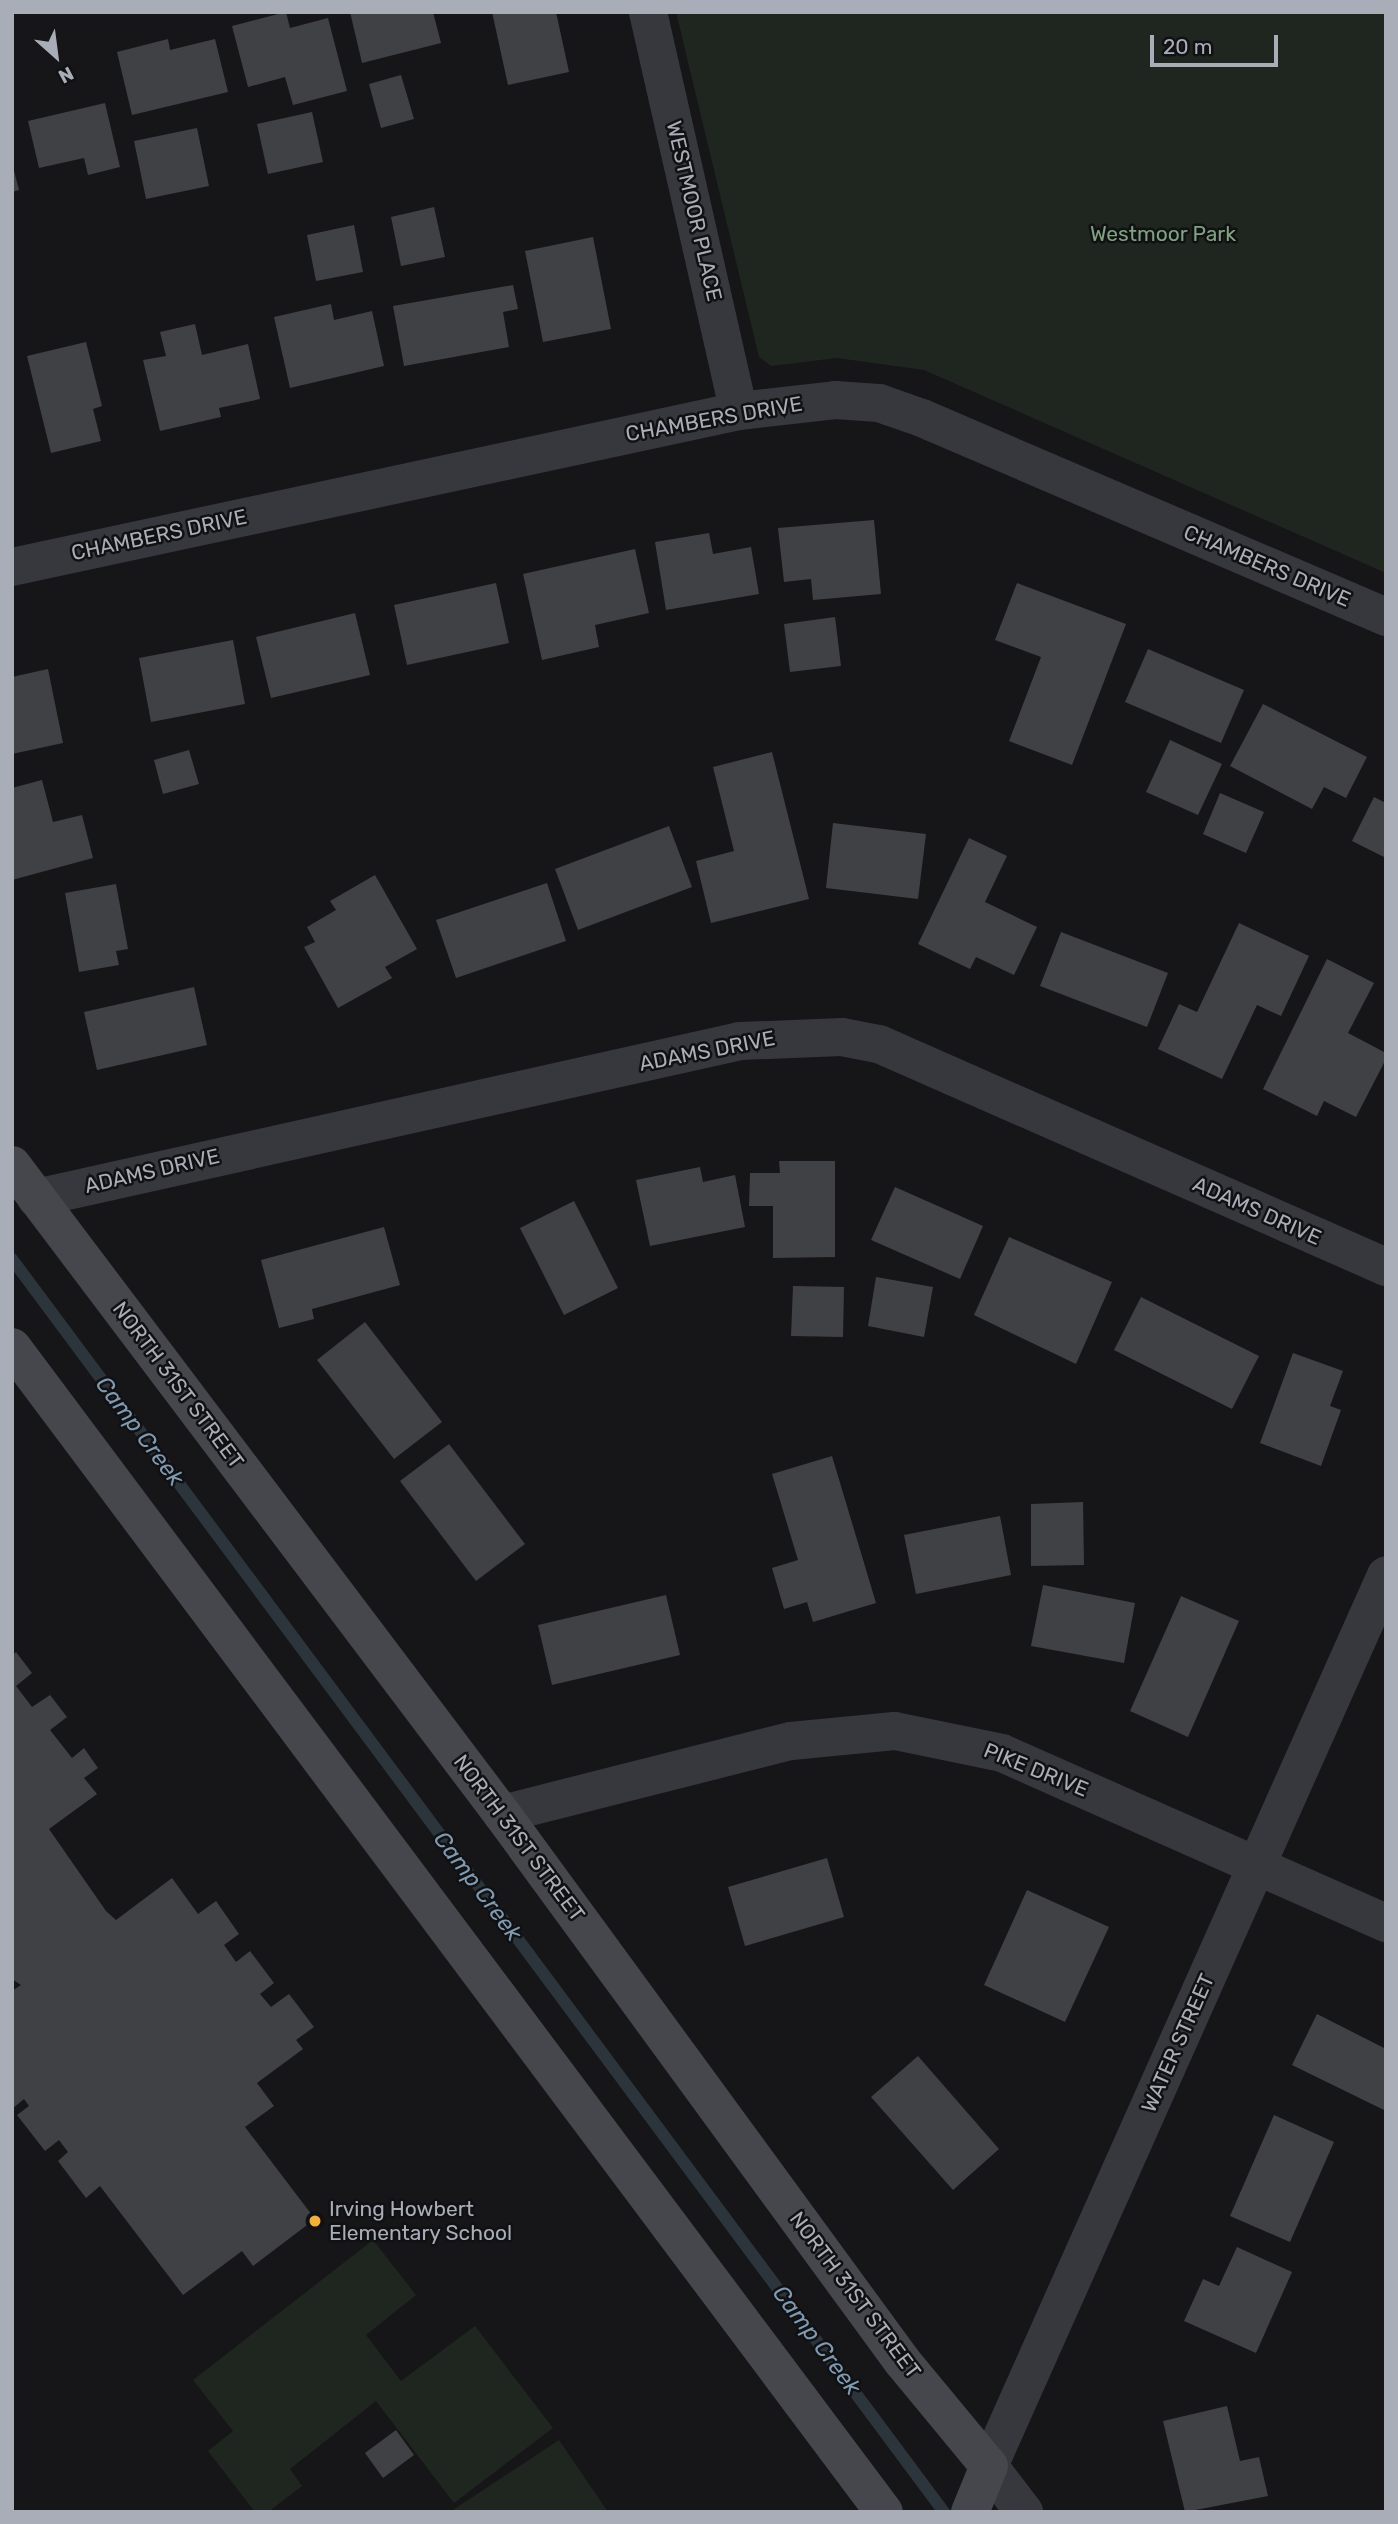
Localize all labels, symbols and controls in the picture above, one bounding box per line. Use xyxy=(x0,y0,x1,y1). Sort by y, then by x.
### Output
north arrow xyxy=(21,21,91,91)
scale bar xyxy=(1153,21,1281,65)
text: 20 m xyxy=(1163,34,1212,59)
text: N xyxy=(55,62,78,88)
street label: WESTMOOR PLACE xyxy=(661,118,727,304)
park label: Westmoor Park xyxy=(1090,221,1236,247)
street label: CHAMBERS DRIVE xyxy=(624,391,804,447)
street label: CHAMBERS DRIVE xyxy=(69,504,249,566)
street label: CHAMBERS DRIVE xyxy=(1180,519,1354,613)
street label: ADAMS DRIVE xyxy=(637,1025,777,1077)
street label: ADAMS DRIVE xyxy=(82,1143,222,1199)
street label: ADAMS DRIVE xyxy=(1189,1171,1325,1251)
street label: NORTH 31ST STREET xyxy=(107,1297,249,1473)
water label: Camp Creek xyxy=(90,1371,190,1491)
street label: PIKE DRIVE xyxy=(980,1738,1092,1802)
street label: NORTH 31ST STREET xyxy=(448,1750,590,1926)
water label: Camp Creek xyxy=(428,1826,528,1946)
street label: WATER STREET xyxy=(1136,1970,1220,2116)
place label: Irving Howbert Elementary School xyxy=(329,2196,513,2246)
street label: NORTH 31ST STREET xyxy=(784,2207,926,2383)
marker: Irving Howbert Elementary School xyxy=(307,2213,323,2229)
water label: Camp Creek xyxy=(767,2280,867,2400)

